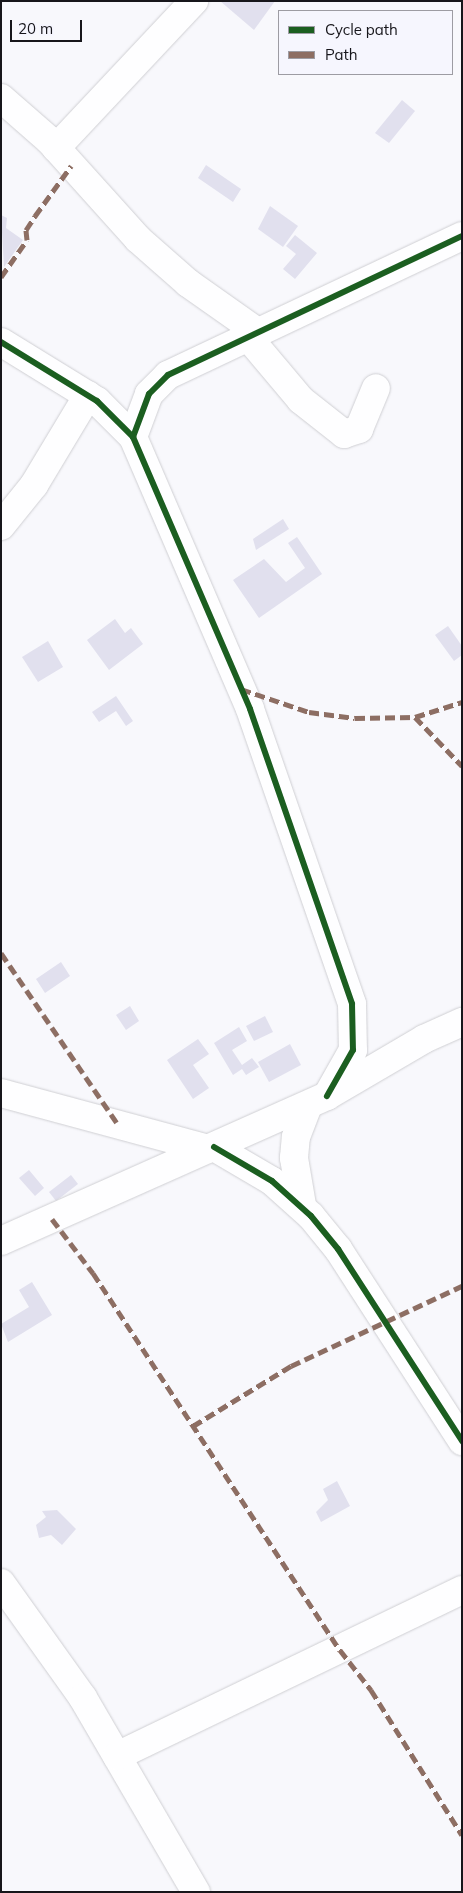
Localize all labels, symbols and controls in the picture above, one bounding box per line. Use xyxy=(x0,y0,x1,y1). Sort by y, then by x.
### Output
scale bar xyxy=(12,10,85,42)
legend xyxy=(278,10,453,75)
text: 20 m xyxy=(18,19,53,38)
text: Cycle path xyxy=(325,20,398,39)
text: Path xyxy=(325,45,357,64)

